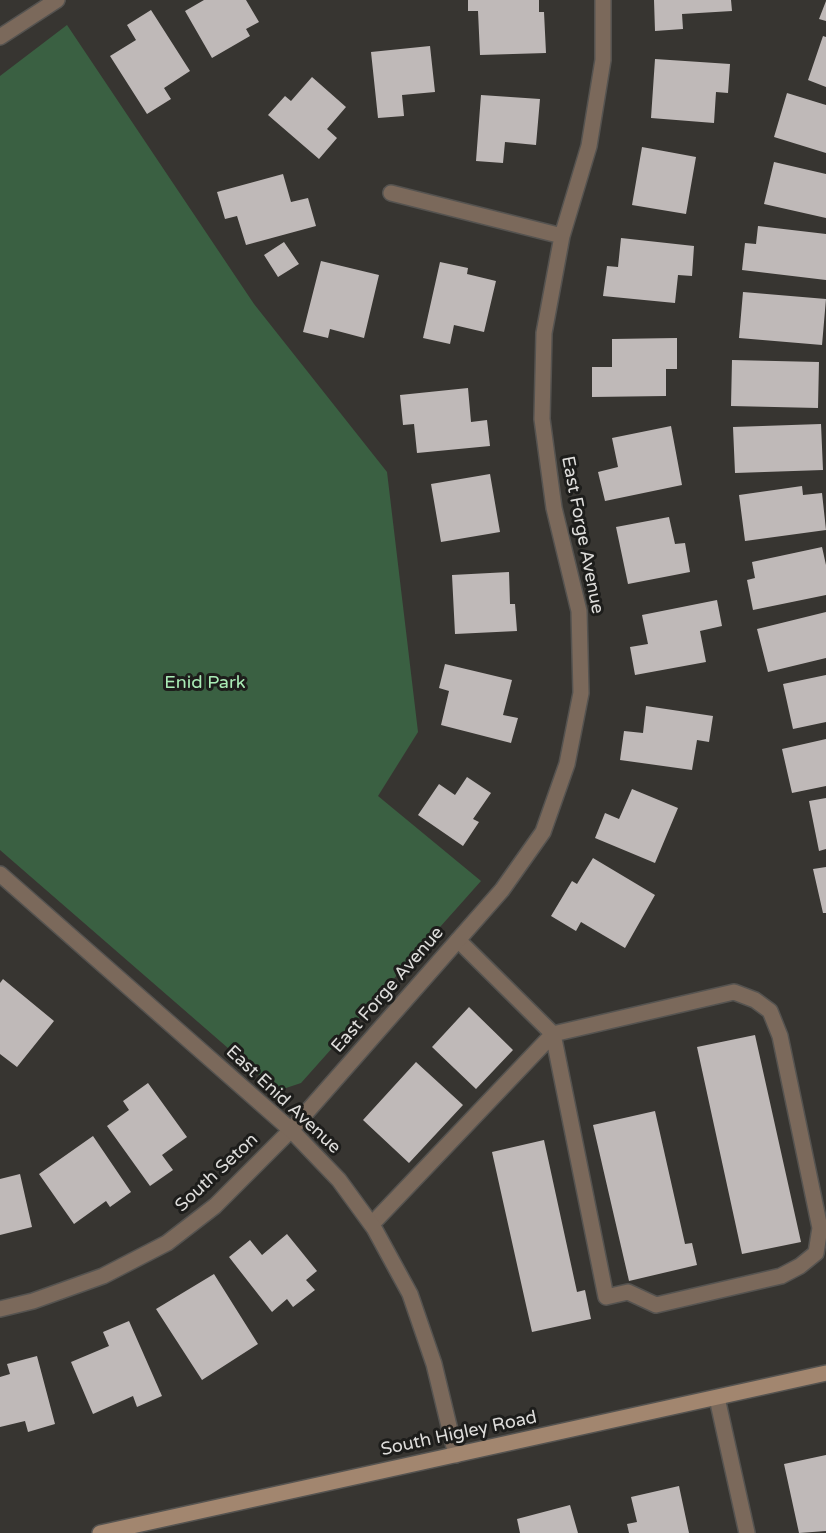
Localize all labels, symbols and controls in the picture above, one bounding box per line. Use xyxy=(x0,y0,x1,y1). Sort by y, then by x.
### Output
street label: East Forge Avenue xyxy=(556,454,608,616)
park label: Enid Park xyxy=(164,672,246,694)
street label: East Forge Avenue xyxy=(327,923,449,1057)
street label: East Enid Avenue xyxy=(221,1041,345,1159)
street label: South Seton xyxy=(171,1129,263,1217)
street label: South Higley Road xyxy=(379,1407,539,1461)

